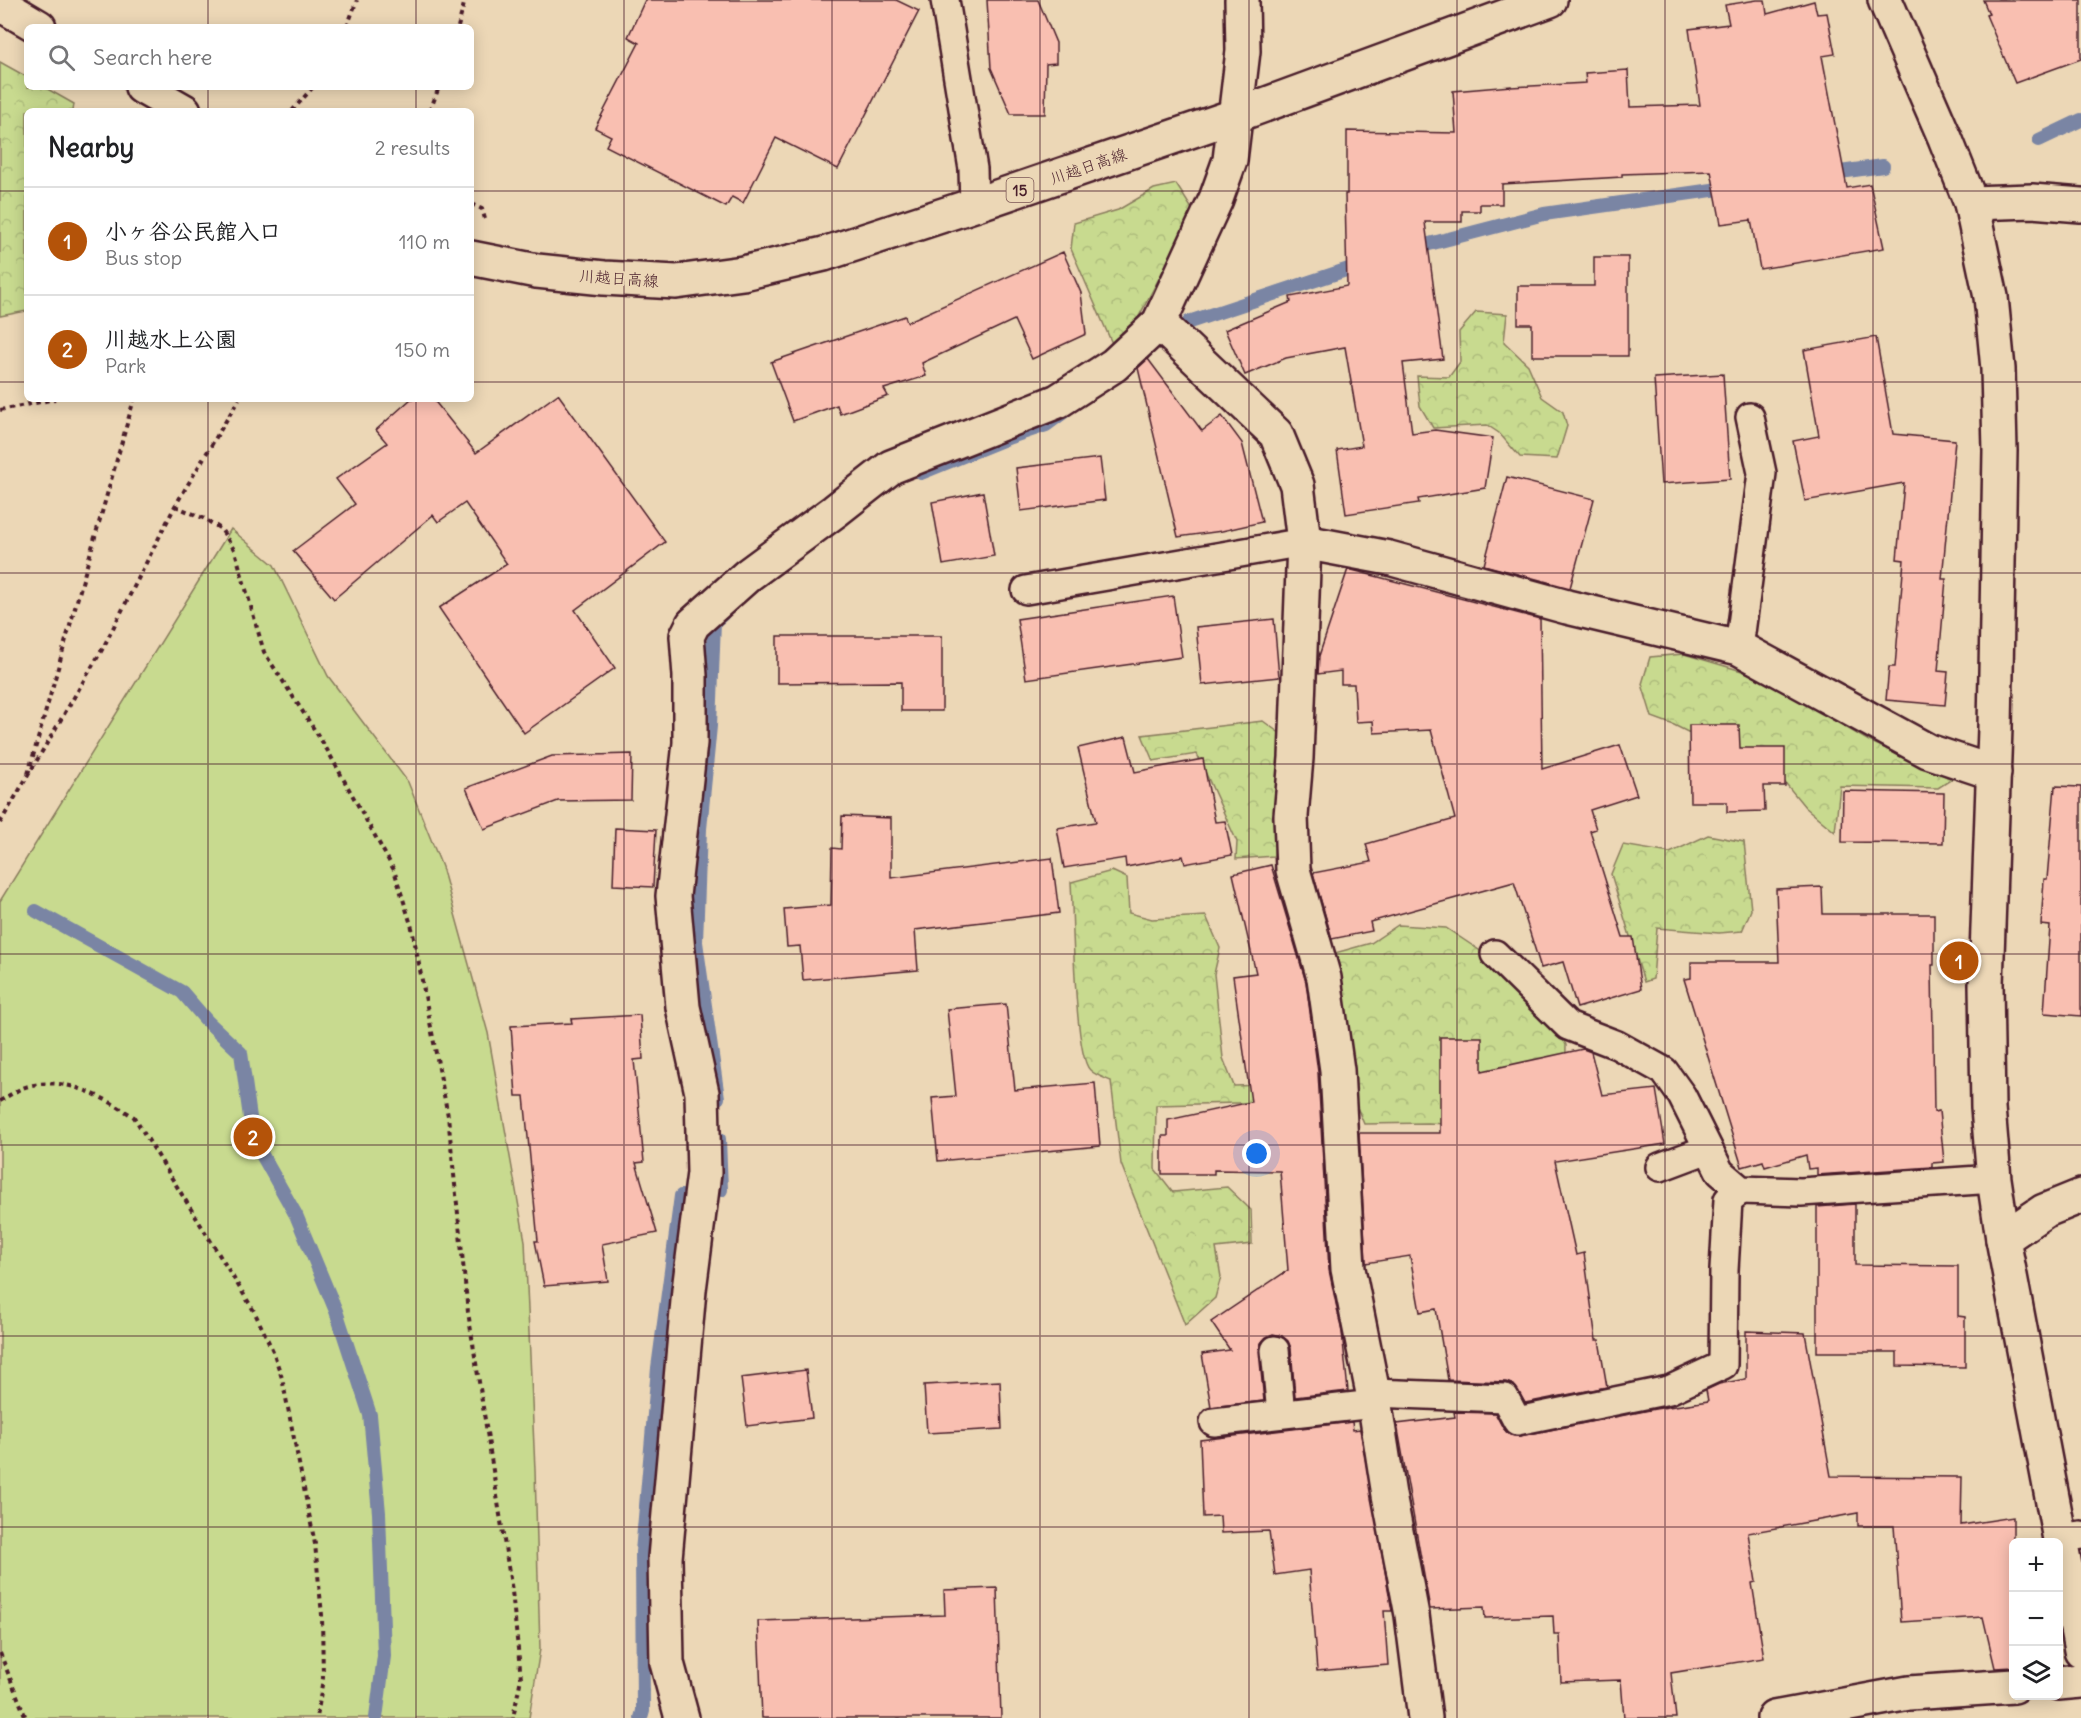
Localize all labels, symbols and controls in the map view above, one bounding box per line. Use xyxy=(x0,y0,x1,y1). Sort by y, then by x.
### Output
search box xyxy=(24,24,474,90)
icon: search xyxy=(45,41,78,74)
text: Search here xyxy=(93,43,212,71)
text: Nearby xyxy=(48,131,134,164)
text: 2 results xyxy=(375,135,450,160)
street label: 川越日高線 xyxy=(1047,144,1129,188)
road number: 15 xyxy=(1006,178,1034,202)
text: 小ヶ谷公民館入口 xyxy=(105,217,281,245)
text: 1 xyxy=(64,229,71,254)
text: 110 m xyxy=(399,229,450,254)
text: Bus stop xyxy=(105,245,182,270)
street label: 川越日高線 xyxy=(578,265,660,291)
text: 川越水上公園 xyxy=(105,325,237,353)
text: 2 xyxy=(62,337,73,362)
text: 150 m xyxy=(395,337,450,362)
text: Park xyxy=(105,353,146,378)
pin: 1 xyxy=(1940,938,1978,984)
pin: 2 xyxy=(234,1114,272,1160)
your location xyxy=(1242,1139,1271,1168)
map controls xyxy=(2009,1538,2063,1700)
button: + xyxy=(2009,1538,2063,1592)
button: − xyxy=(2009,1592,2063,1646)
button: layers xyxy=(2009,1646,2063,1700)

